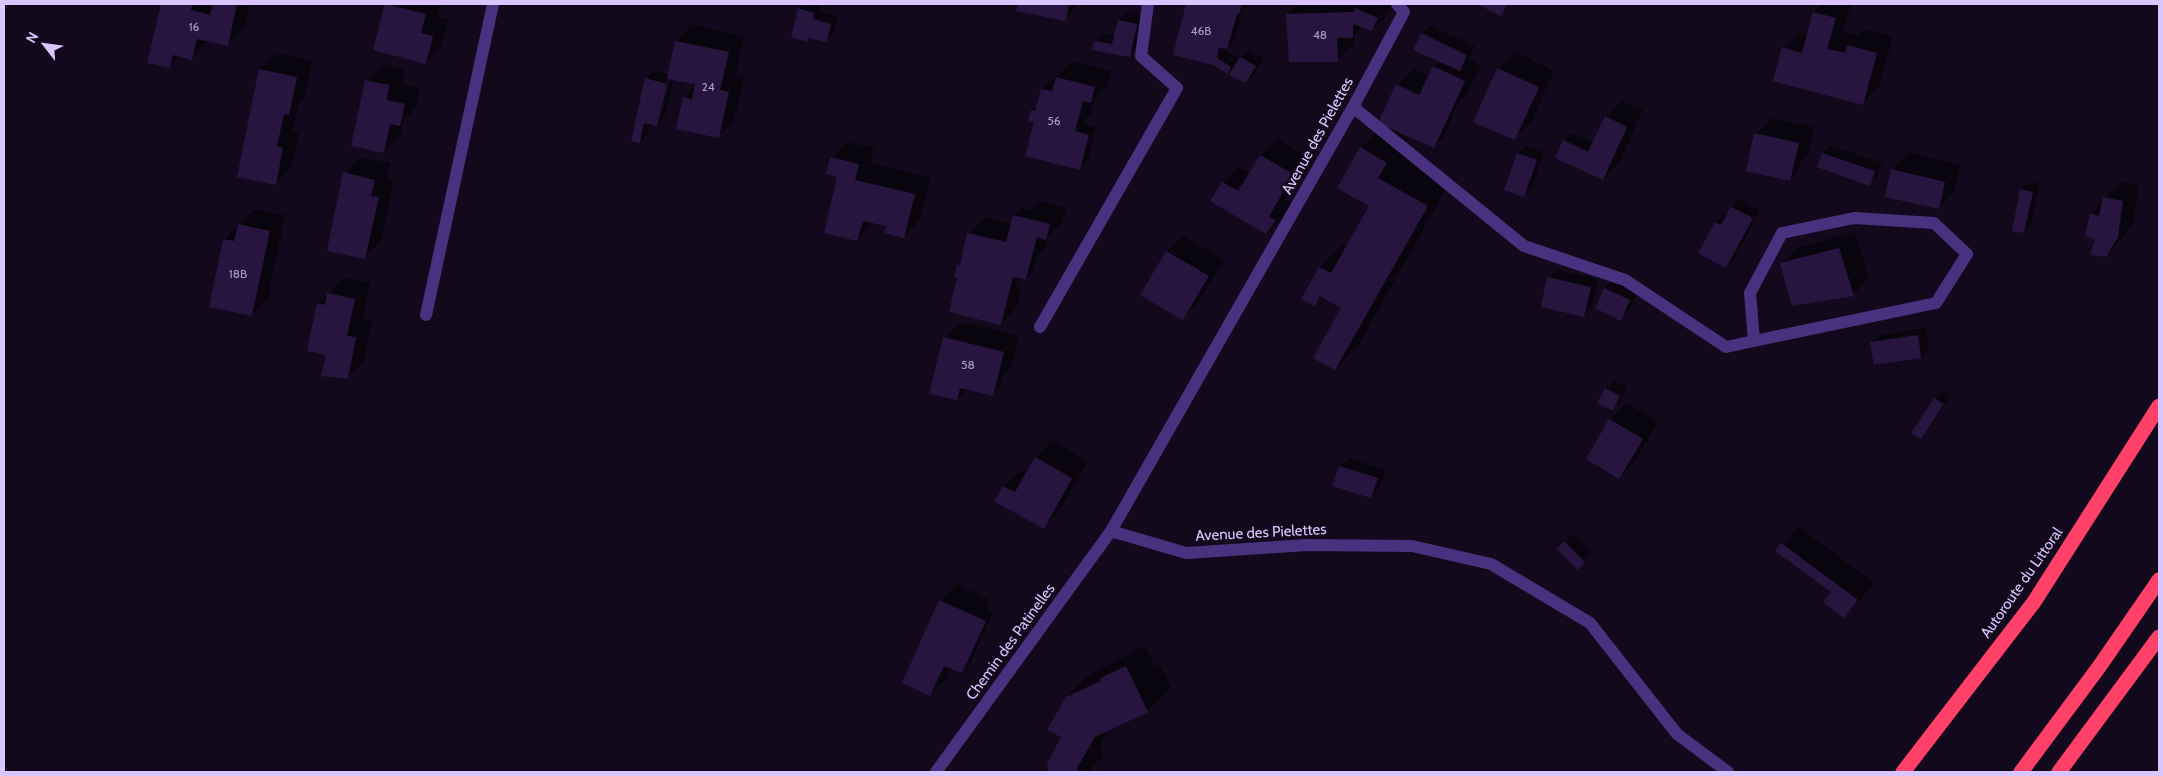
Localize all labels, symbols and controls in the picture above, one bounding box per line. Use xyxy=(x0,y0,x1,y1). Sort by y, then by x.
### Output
north arrow xyxy=(20,20,70,70)
house number: 16 xyxy=(189,20,199,34)
house number: 46B xyxy=(1191,24,1211,38)
house number: 48 xyxy=(1313,28,1327,42)
text: N xyxy=(22,29,42,46)
street label: Avenue des Pielettes xyxy=(1278,74,1358,198)
house number: 24 xyxy=(701,80,715,94)
house number: 56 xyxy=(1047,114,1061,128)
house number: 18B xyxy=(229,267,247,281)
house number: 58 xyxy=(961,358,975,372)
street label: Avenue des Pielettes xyxy=(1195,521,1327,545)
street label: Autoroute du Littoral xyxy=(1977,524,2067,642)
street label: Chemin des Patinelles xyxy=(963,580,1059,704)

